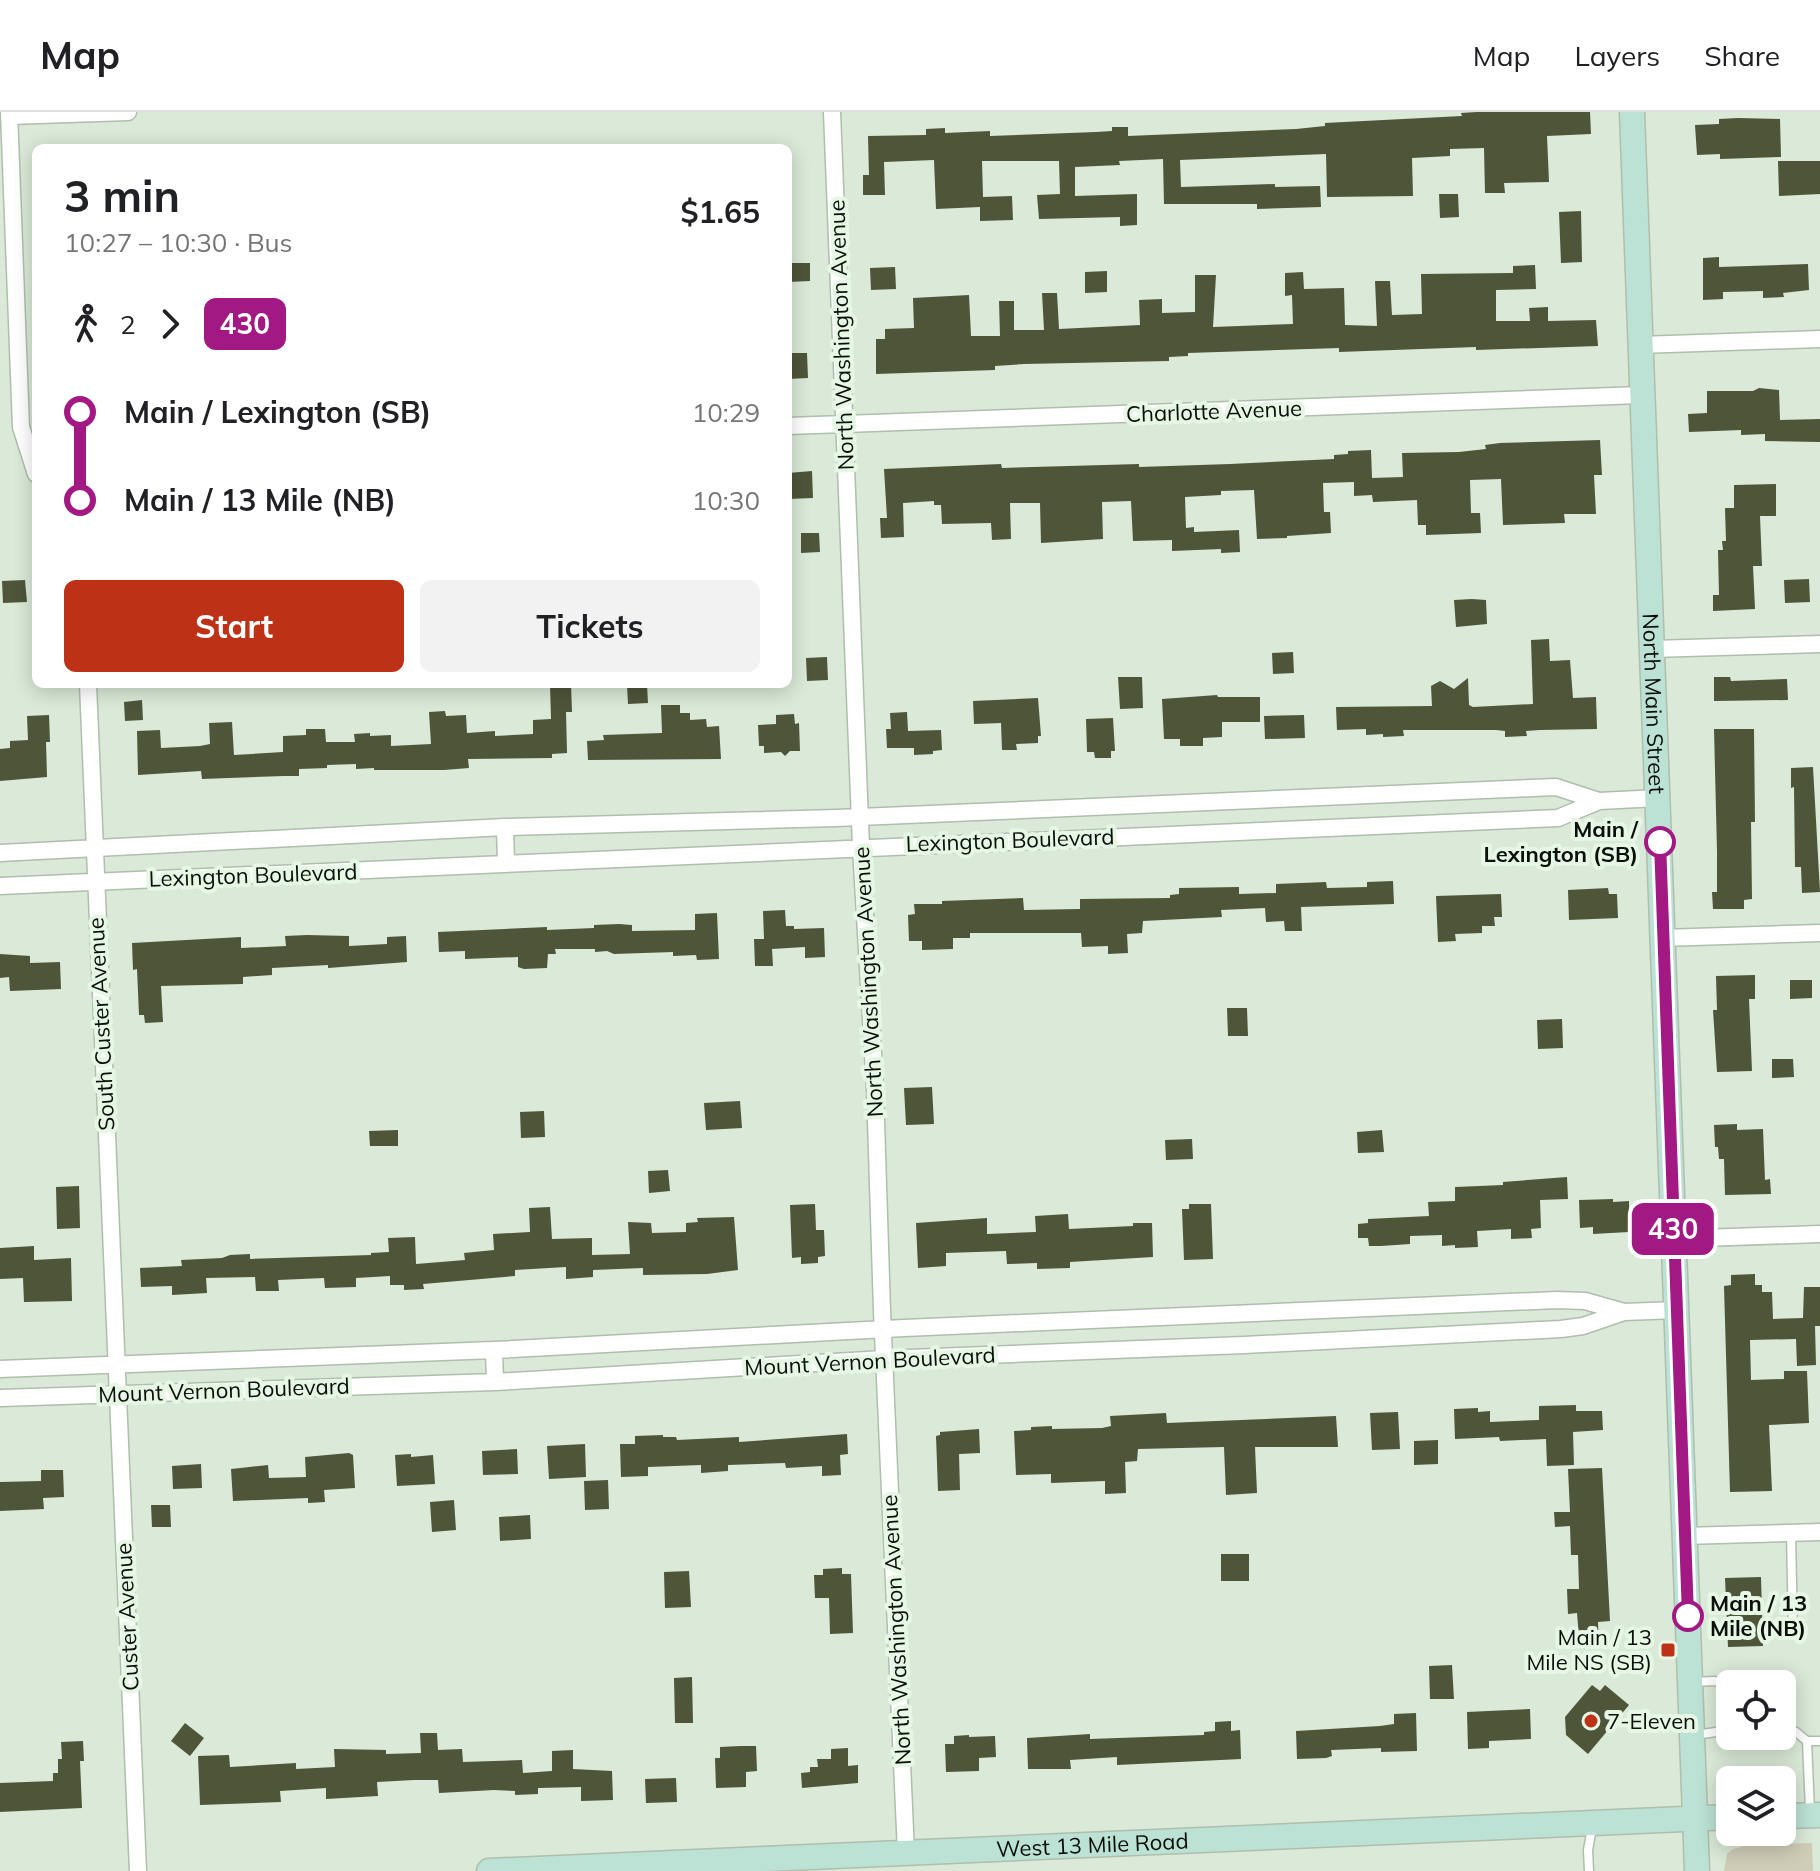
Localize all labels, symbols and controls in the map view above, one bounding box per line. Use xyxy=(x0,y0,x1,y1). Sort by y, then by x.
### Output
text: Map xyxy=(40,31,120,79)
text: Map xyxy=(1473,38,1530,73)
text: Layers xyxy=(1574,38,1660,73)
text: Share xyxy=(1704,38,1780,73)
text: 3 min xyxy=(64,168,180,223)
text: $1.65 xyxy=(681,193,760,231)
street label: North Washington Avenue xyxy=(822,199,860,471)
text: 10:27 – 10:30 · Bus xyxy=(64,226,293,259)
icon: walk xyxy=(64,302,108,346)
icon: forward xyxy=(148,302,192,346)
text: 430 xyxy=(220,306,270,341)
text: 2 xyxy=(120,308,136,341)
text: Main / Lexington (SB) xyxy=(124,393,431,431)
street label: Charlotte Avenue xyxy=(1125,394,1303,428)
text: 10:29 xyxy=(692,396,760,429)
text: Main / 13 Mile (NB) xyxy=(124,481,396,519)
text: 10:30 xyxy=(692,484,760,517)
button: Start xyxy=(64,580,404,672)
button: Tickets xyxy=(420,580,760,672)
street label: North Main Street xyxy=(1637,613,1671,795)
place label: Main / Lexington (SB) xyxy=(1483,815,1639,868)
street label: Lexington Boulevard xyxy=(905,822,1115,858)
marker: Main / Lexington (SB) xyxy=(1645,827,1675,857)
street label: North Washington Avenue xyxy=(847,846,889,1118)
street label: Lexington Boulevard xyxy=(148,857,358,893)
street label: South Custer Avenue xyxy=(81,917,121,1131)
line badge: 430 xyxy=(1627,1203,1719,1255)
text: 430 xyxy=(1648,1211,1698,1246)
street label: Mount Vernon Boulevard xyxy=(744,1340,996,1382)
street label: Mount Vernon Boulevard xyxy=(98,1372,350,1408)
street label: North Washington Avenue xyxy=(875,1494,917,1766)
street label: Custer Avenue xyxy=(109,1542,145,1692)
place label: Main / 13 Mile (NB) xyxy=(1710,1589,1807,1642)
marker: Main / 13 Mile (NB) xyxy=(1673,1601,1703,1631)
place label: Main / 13 Mile NS (SB) xyxy=(1526,1623,1652,1676)
marker: Main / 13 Mile NS (SB) xyxy=(1659,1641,1677,1659)
map controls xyxy=(1716,1670,1796,1846)
button: locate xyxy=(1716,1670,1796,1750)
place label: 7-Eleven xyxy=(1607,1707,1696,1735)
marker: 7-Eleven xyxy=(1582,1712,1600,1730)
button: layers xyxy=(1716,1766,1796,1846)
street label: West 13 Mile Road xyxy=(996,1827,1189,1863)

